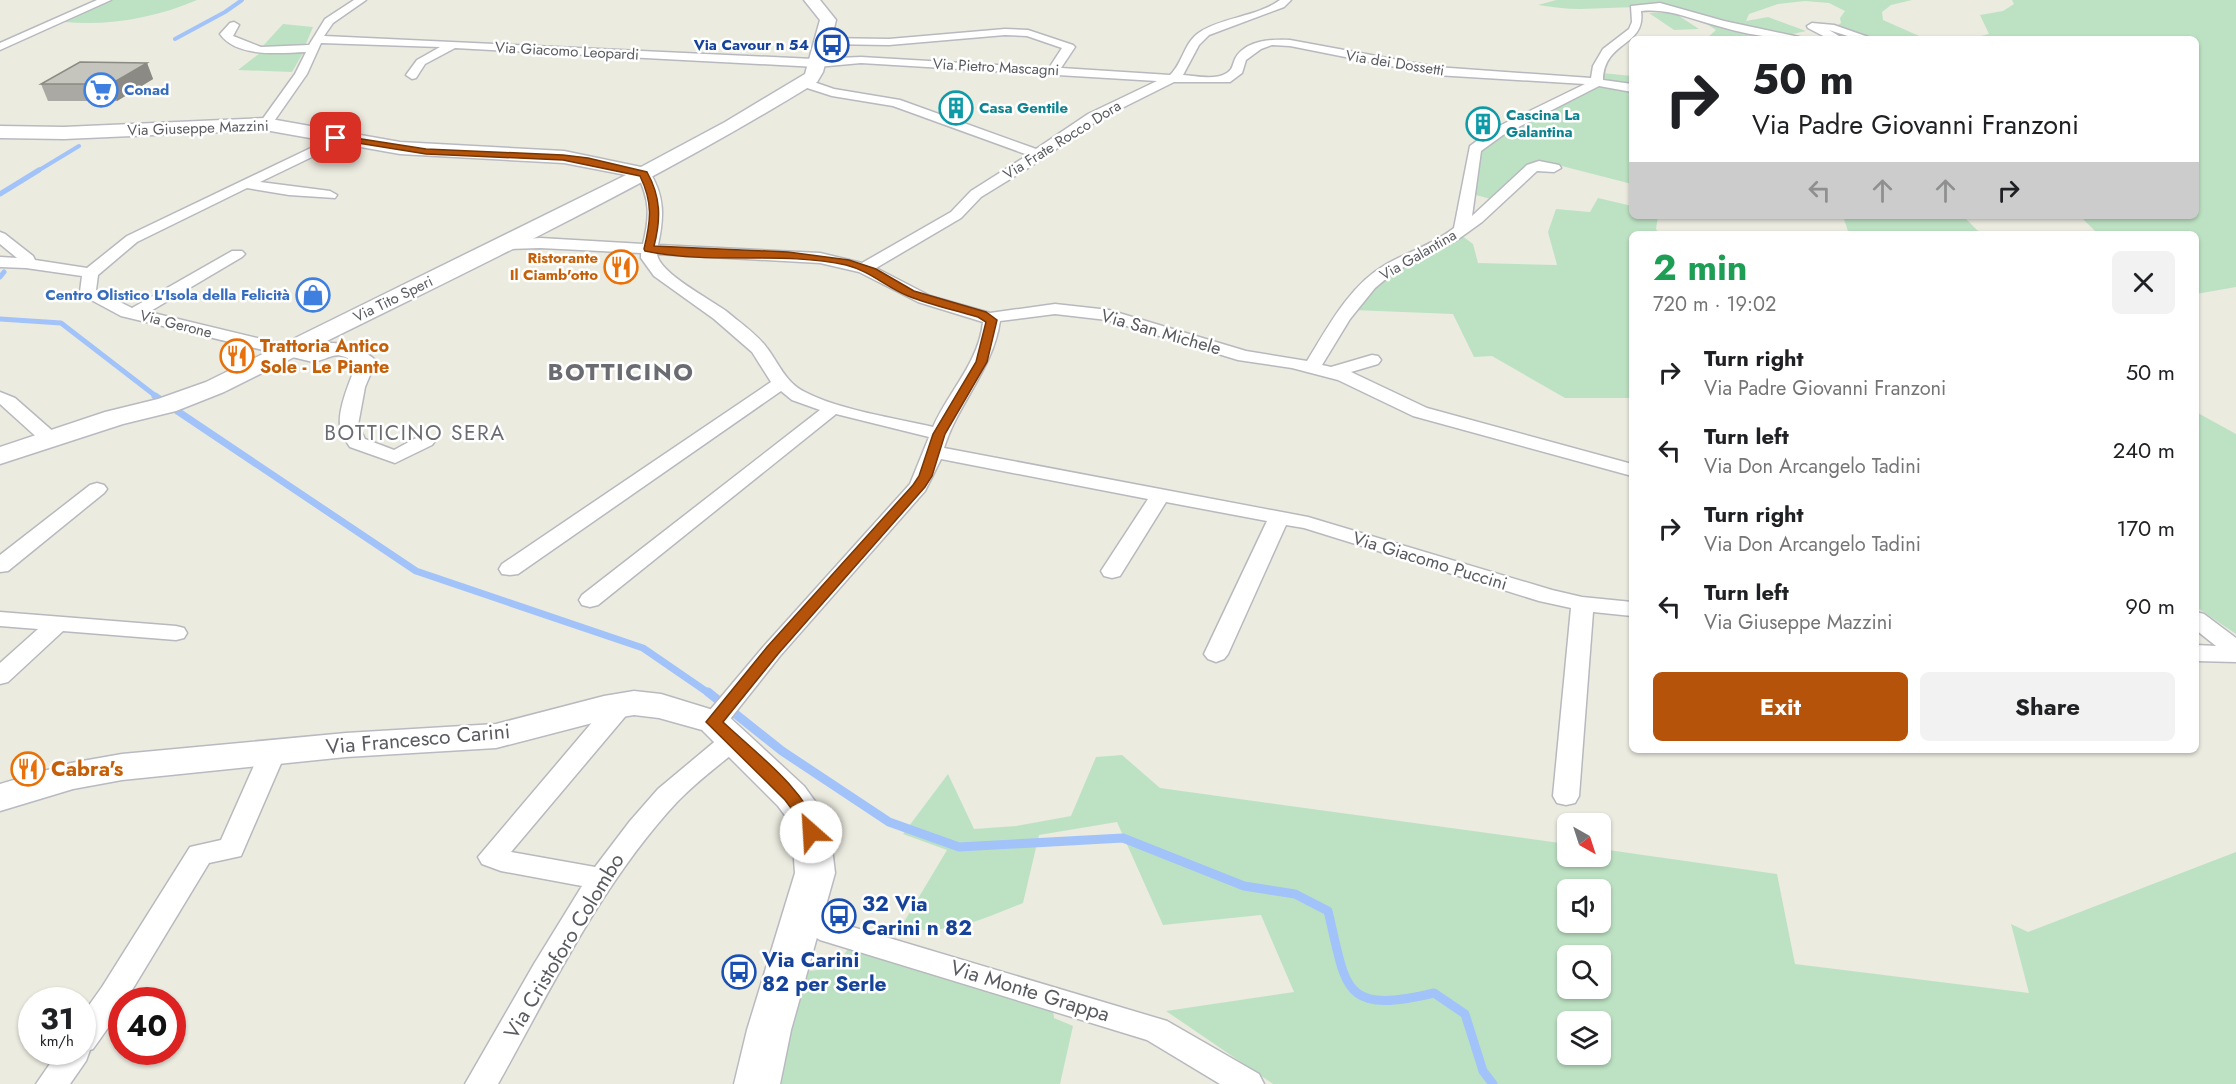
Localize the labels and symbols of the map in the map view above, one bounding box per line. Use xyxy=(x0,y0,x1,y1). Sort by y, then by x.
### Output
bus stop icon: Via Cavour n 54 xyxy=(814,27,850,63)
place label: Via Cavour n 54 xyxy=(693,34,809,56)
street label: Via Giacomo Leopardi xyxy=(495,36,639,66)
street label: Via dei Dossetti xyxy=(1344,44,1446,82)
street label: Via Pietro Mascagni xyxy=(932,53,1060,81)
supermarket icon: Conad xyxy=(83,72,119,108)
place label: Conad xyxy=(124,79,169,101)
building icon: Casa Gentile xyxy=(938,90,974,126)
street label: Via Frate Rocco Dora xyxy=(999,95,1125,185)
place label: Casa Gentile xyxy=(979,97,1068,119)
place label: Cascina La Galantina xyxy=(1506,104,1580,143)
building icon: Cascina La Galantina xyxy=(1465,106,1501,142)
pin xyxy=(310,112,361,163)
street label: Via Giuseppe Mazzini xyxy=(127,115,269,141)
street label: Via Galantina xyxy=(1375,224,1461,286)
place label: Ristorante Il Ciamb'otto xyxy=(510,247,598,286)
restaurant icon: Ristorante Il Ciamb'otto xyxy=(603,249,639,285)
street label: Via Tito Speri xyxy=(349,270,437,328)
shop icon: Centro Olistico L'Isola della Felicità xyxy=(295,277,331,313)
place label: Centro Olistico L'Isola della Felicità xyxy=(45,284,290,306)
street label: Via San Michele xyxy=(1098,302,1224,362)
street label: Via Gerone xyxy=(138,304,215,344)
place label: Trattoria Antico Sole - Le Piante xyxy=(260,333,389,380)
restaurant icon: Trattoria Antico Sole - Le Piante xyxy=(219,338,255,374)
district label: BOTTICINO xyxy=(547,354,695,389)
district label: BOTTICINO SERA xyxy=(324,418,506,448)
street label: Via Giacomo Puccini xyxy=(1349,525,1511,597)
street label: Via Francesco Carini xyxy=(325,716,511,762)
restaurant icon: Cabra's xyxy=(10,751,46,787)
place label: Cabra's xyxy=(51,754,124,784)
position arrow xyxy=(779,800,843,864)
north arrow xyxy=(1557,813,1611,867)
street label: Via Cristoforo Colombo xyxy=(497,847,631,1045)
place label: 32 Via Carini n 82 xyxy=(862,889,972,943)
bus stop icon: 32 Via Carini n 82 xyxy=(821,898,857,934)
place label: Via Carini 82 per Serle xyxy=(761,945,887,999)
street label: Via Monte Grappa xyxy=(947,953,1113,1029)
bus stop icon: Via Carini 82 per Serle xyxy=(721,954,757,990)
speed limit sign: 40 xyxy=(108,987,186,1065)

